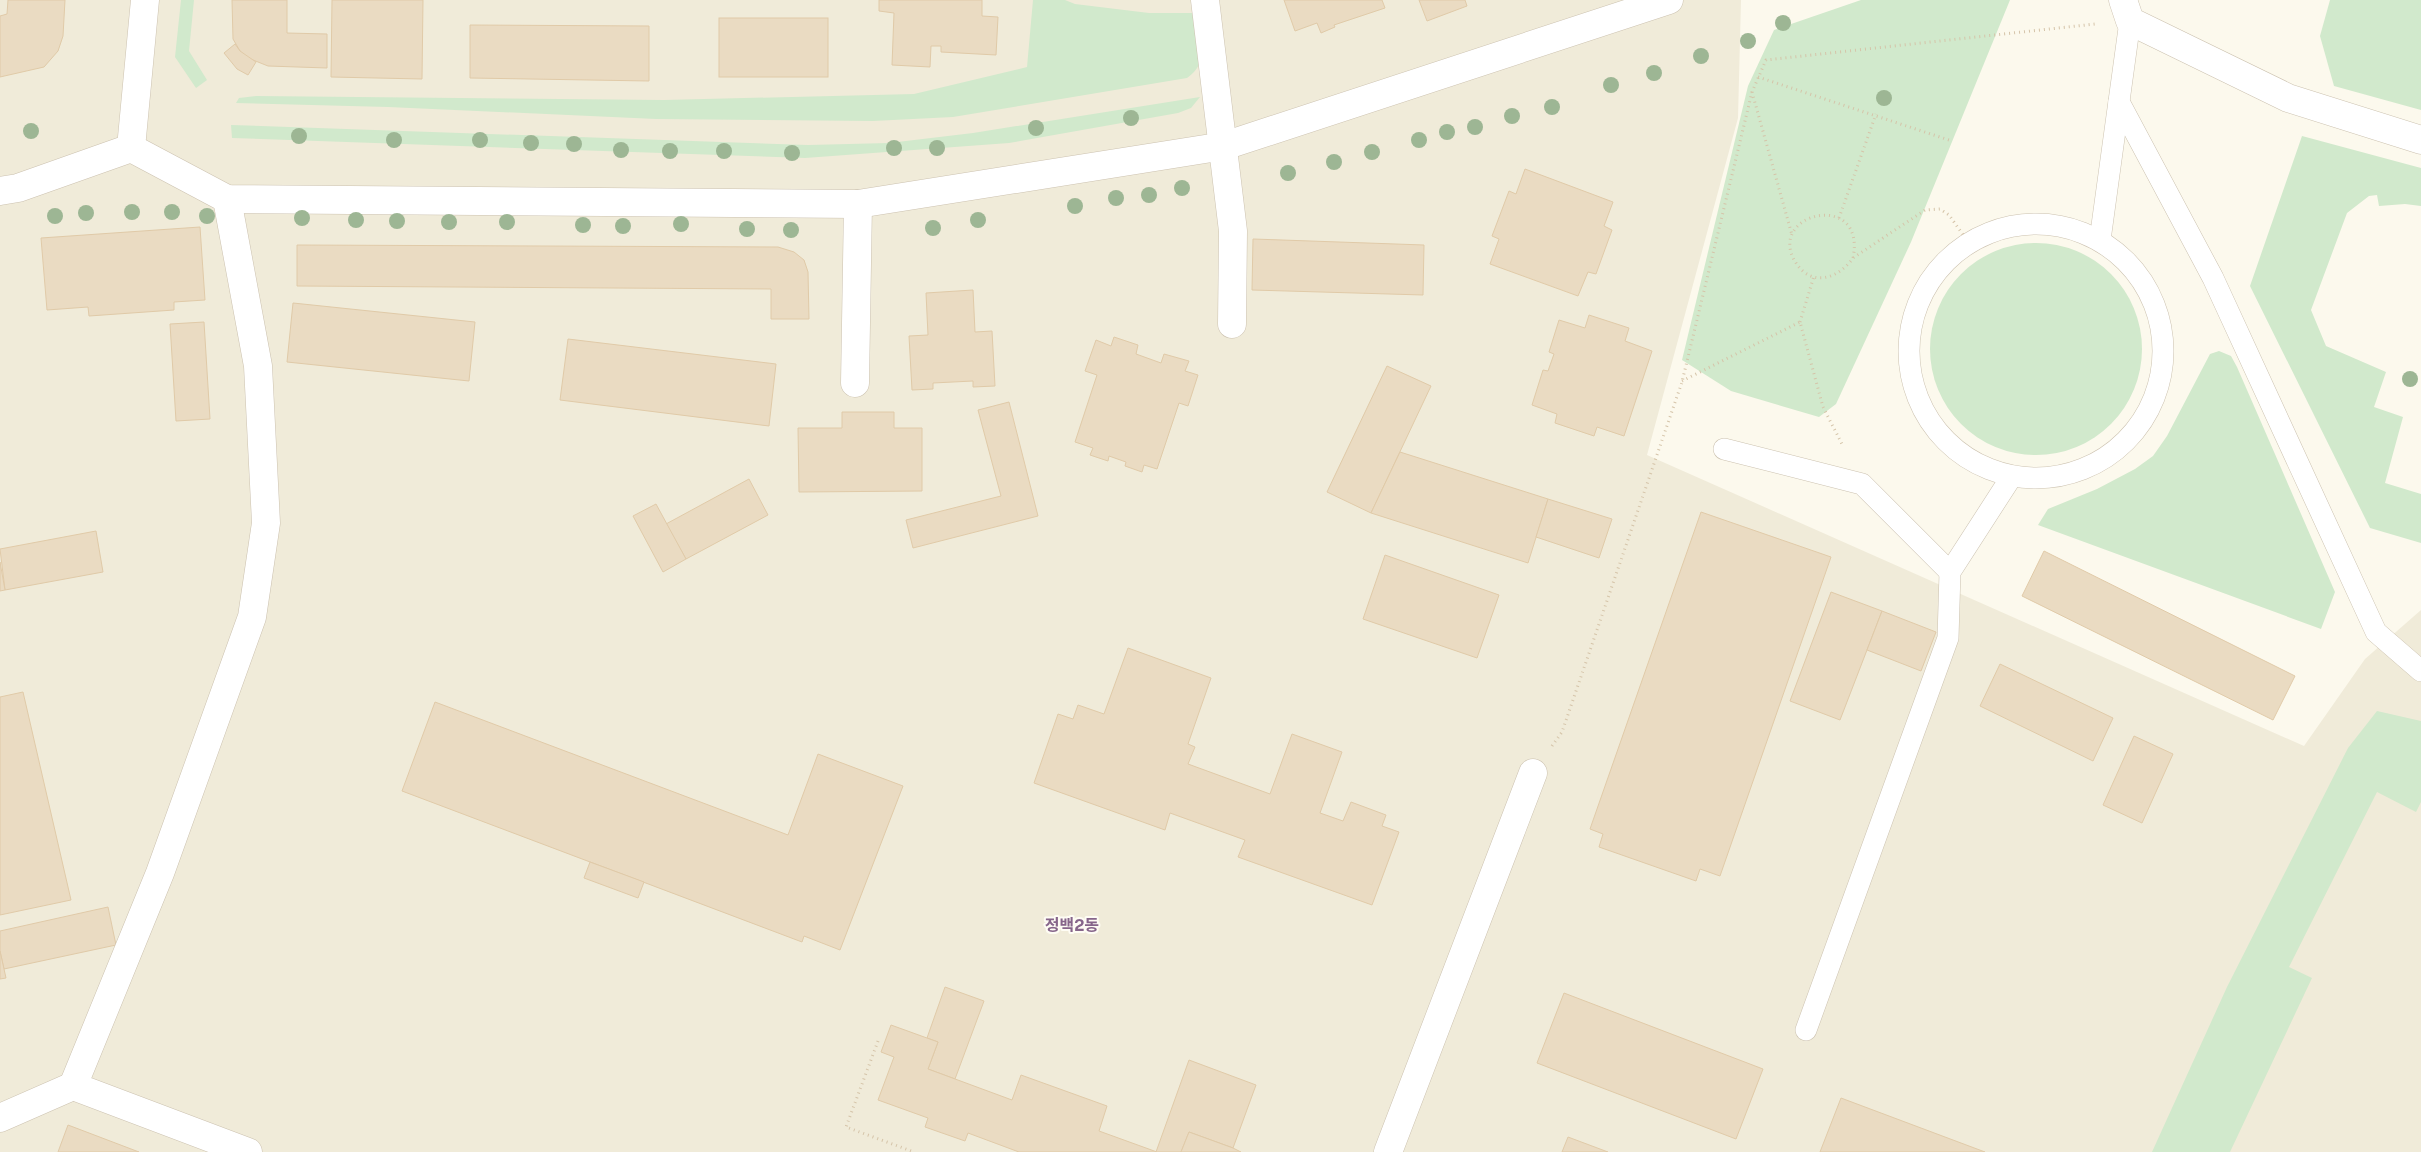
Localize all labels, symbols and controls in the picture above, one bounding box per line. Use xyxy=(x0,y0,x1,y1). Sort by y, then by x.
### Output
district label: 정백2동 xyxy=(1045,916,1099,935)

